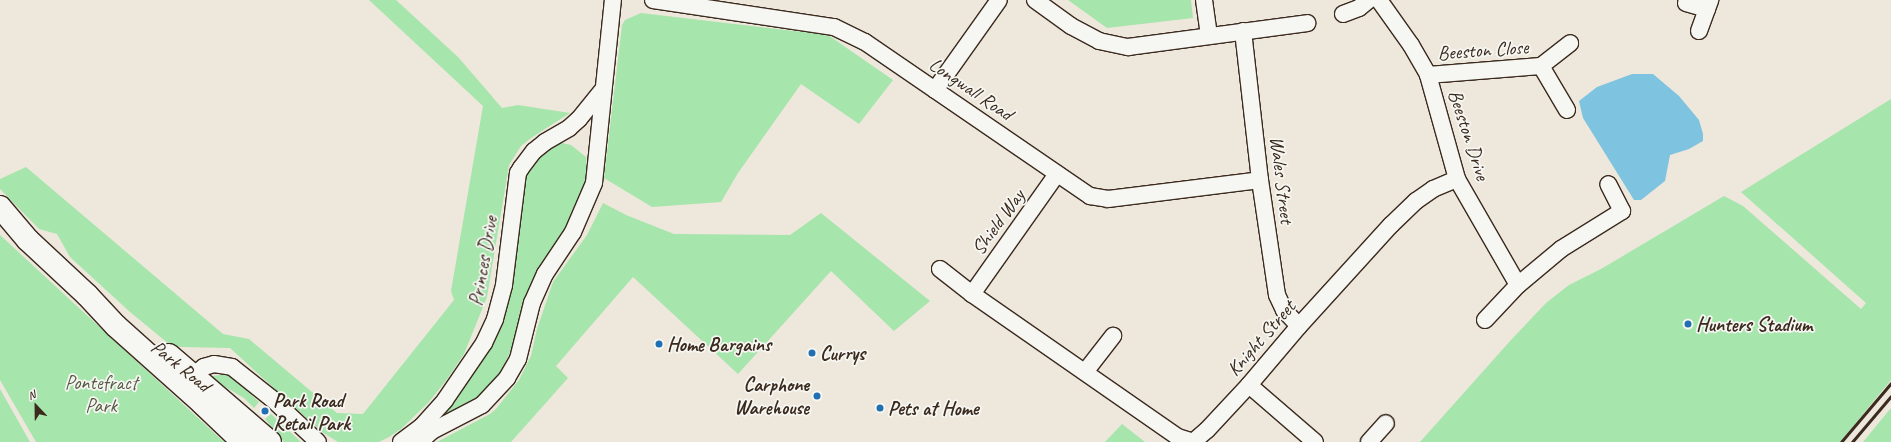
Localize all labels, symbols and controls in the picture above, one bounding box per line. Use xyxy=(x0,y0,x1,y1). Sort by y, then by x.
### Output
street label: Beeston Close xyxy=(1437,35,1529,65)
street label: Longwall Road xyxy=(925,52,1017,126)
street label: Beeston Drive xyxy=(1443,87,1495,183)
street label: Wales Street xyxy=(1265,135,1299,225)
street label: Shield Way xyxy=(966,184,1030,260)
street label: Princes Drive xyxy=(463,214,503,308)
street label: Knight Street xyxy=(1221,295,1301,381)
place label: Hunters Stadium xyxy=(1696,312,1813,336)
marker: Hunters Stadium xyxy=(1683,319,1693,329)
place label: Home Bargains xyxy=(667,332,771,356)
street label: Park Road xyxy=(146,335,216,397)
marker: Home Bargains xyxy=(654,339,664,349)
place label: Currys xyxy=(820,341,865,365)
marker: Currys xyxy=(807,348,817,358)
park label: Pontefract Park xyxy=(65,370,137,417)
place label: Carphone Warehouse xyxy=(734,372,809,419)
north arrow xyxy=(16,386,56,426)
text: N xyxy=(26,387,37,403)
place label: Park Road Retail Park xyxy=(273,388,350,435)
marker: Carphone Warehouse xyxy=(812,391,822,401)
place label: Pets at Home xyxy=(888,396,979,420)
marker: Pets at Home xyxy=(875,403,885,413)
marker: Park Road Retail Park xyxy=(260,406,270,416)

